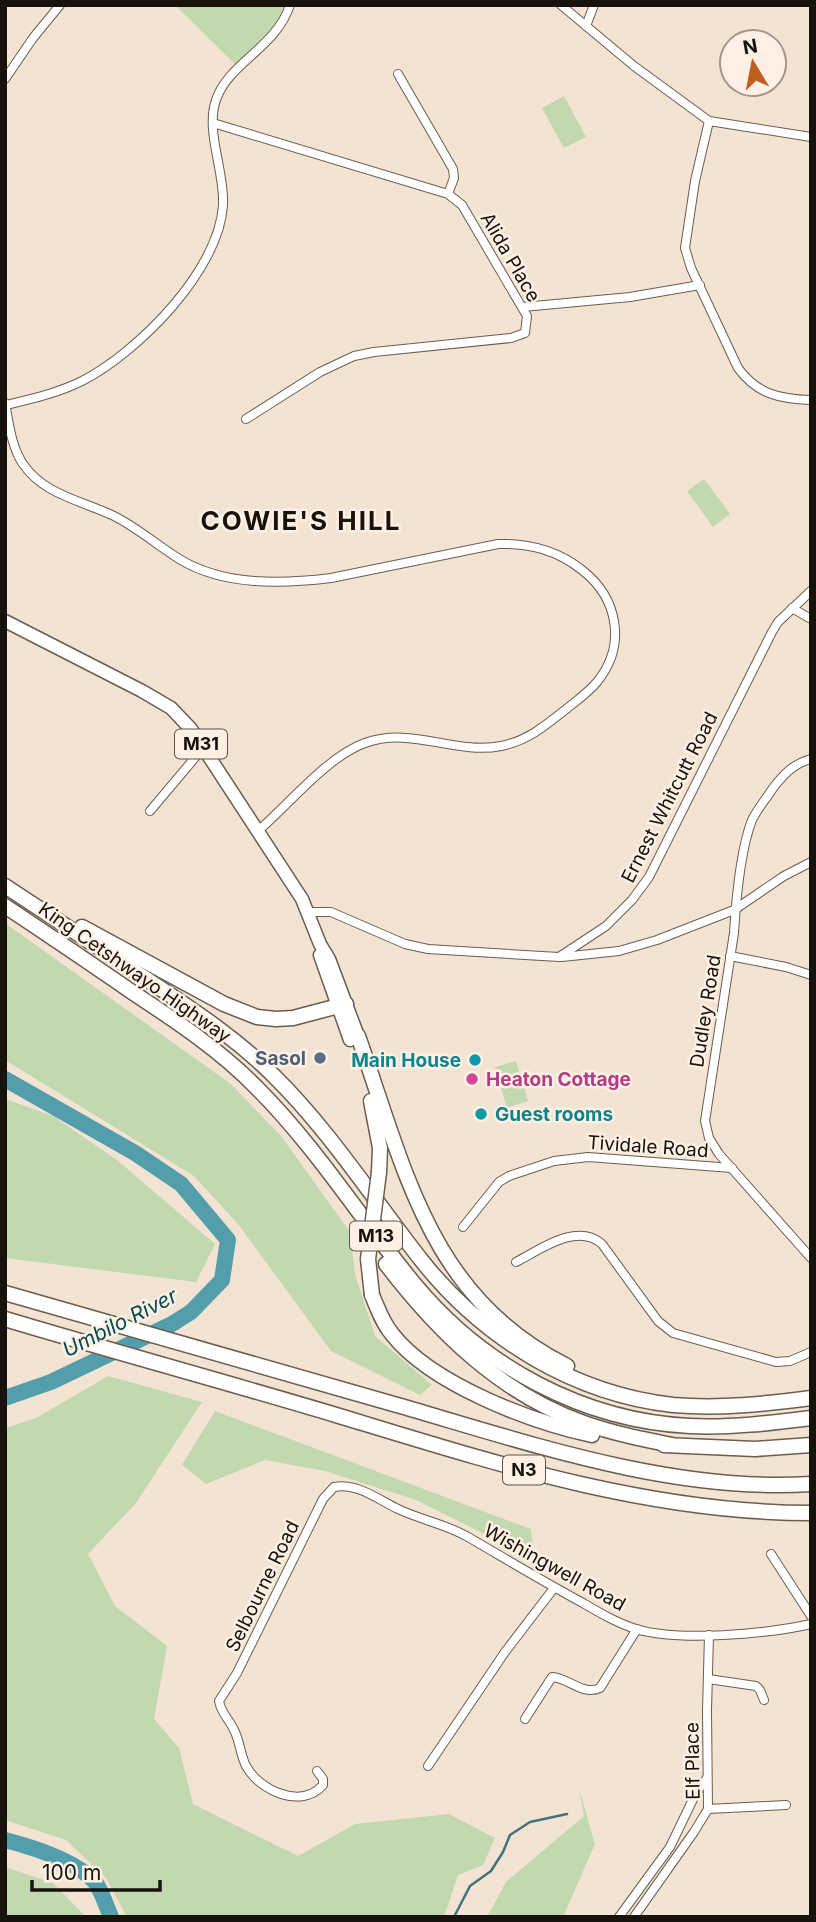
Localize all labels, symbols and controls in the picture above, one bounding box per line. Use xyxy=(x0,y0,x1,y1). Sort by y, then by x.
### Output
north arrow xyxy=(718,28,788,98)
text: N xyxy=(741,34,759,59)
street label: Alida Place xyxy=(476,209,545,306)
district label: COWIE'S HILL xyxy=(201,505,401,536)
street label: Ernest Whitcutt Road xyxy=(616,708,723,886)
road number: M31 xyxy=(175,730,227,758)
street label: King Cetshwayo Highway xyxy=(34,897,236,1048)
street label: Dudley Road xyxy=(685,953,726,1069)
place label: Sasol xyxy=(255,1047,306,1070)
place label: Main House xyxy=(351,1049,461,1072)
marker: Sasol xyxy=(312,1050,328,1066)
marker: Main House xyxy=(467,1052,483,1068)
place label: Heaton Cottage xyxy=(486,1068,631,1091)
marker: Heaton Cottage xyxy=(464,1071,480,1087)
place label: Guest rooms xyxy=(495,1103,613,1126)
marker: Guest rooms xyxy=(473,1106,489,1122)
street label: Tividale Road xyxy=(587,1131,709,1162)
road number: M13 xyxy=(350,1222,402,1251)
water label: Umbilo River xyxy=(58,1282,182,1362)
road number: N3 xyxy=(503,1456,545,1484)
street label: Selbourne Road xyxy=(221,1517,304,1656)
street label: Wishingwell Road xyxy=(480,1519,630,1616)
street label: Elf Place xyxy=(680,1722,705,1800)
scale bar xyxy=(32,1848,159,1892)
text: 100 m xyxy=(42,1860,101,1885)

